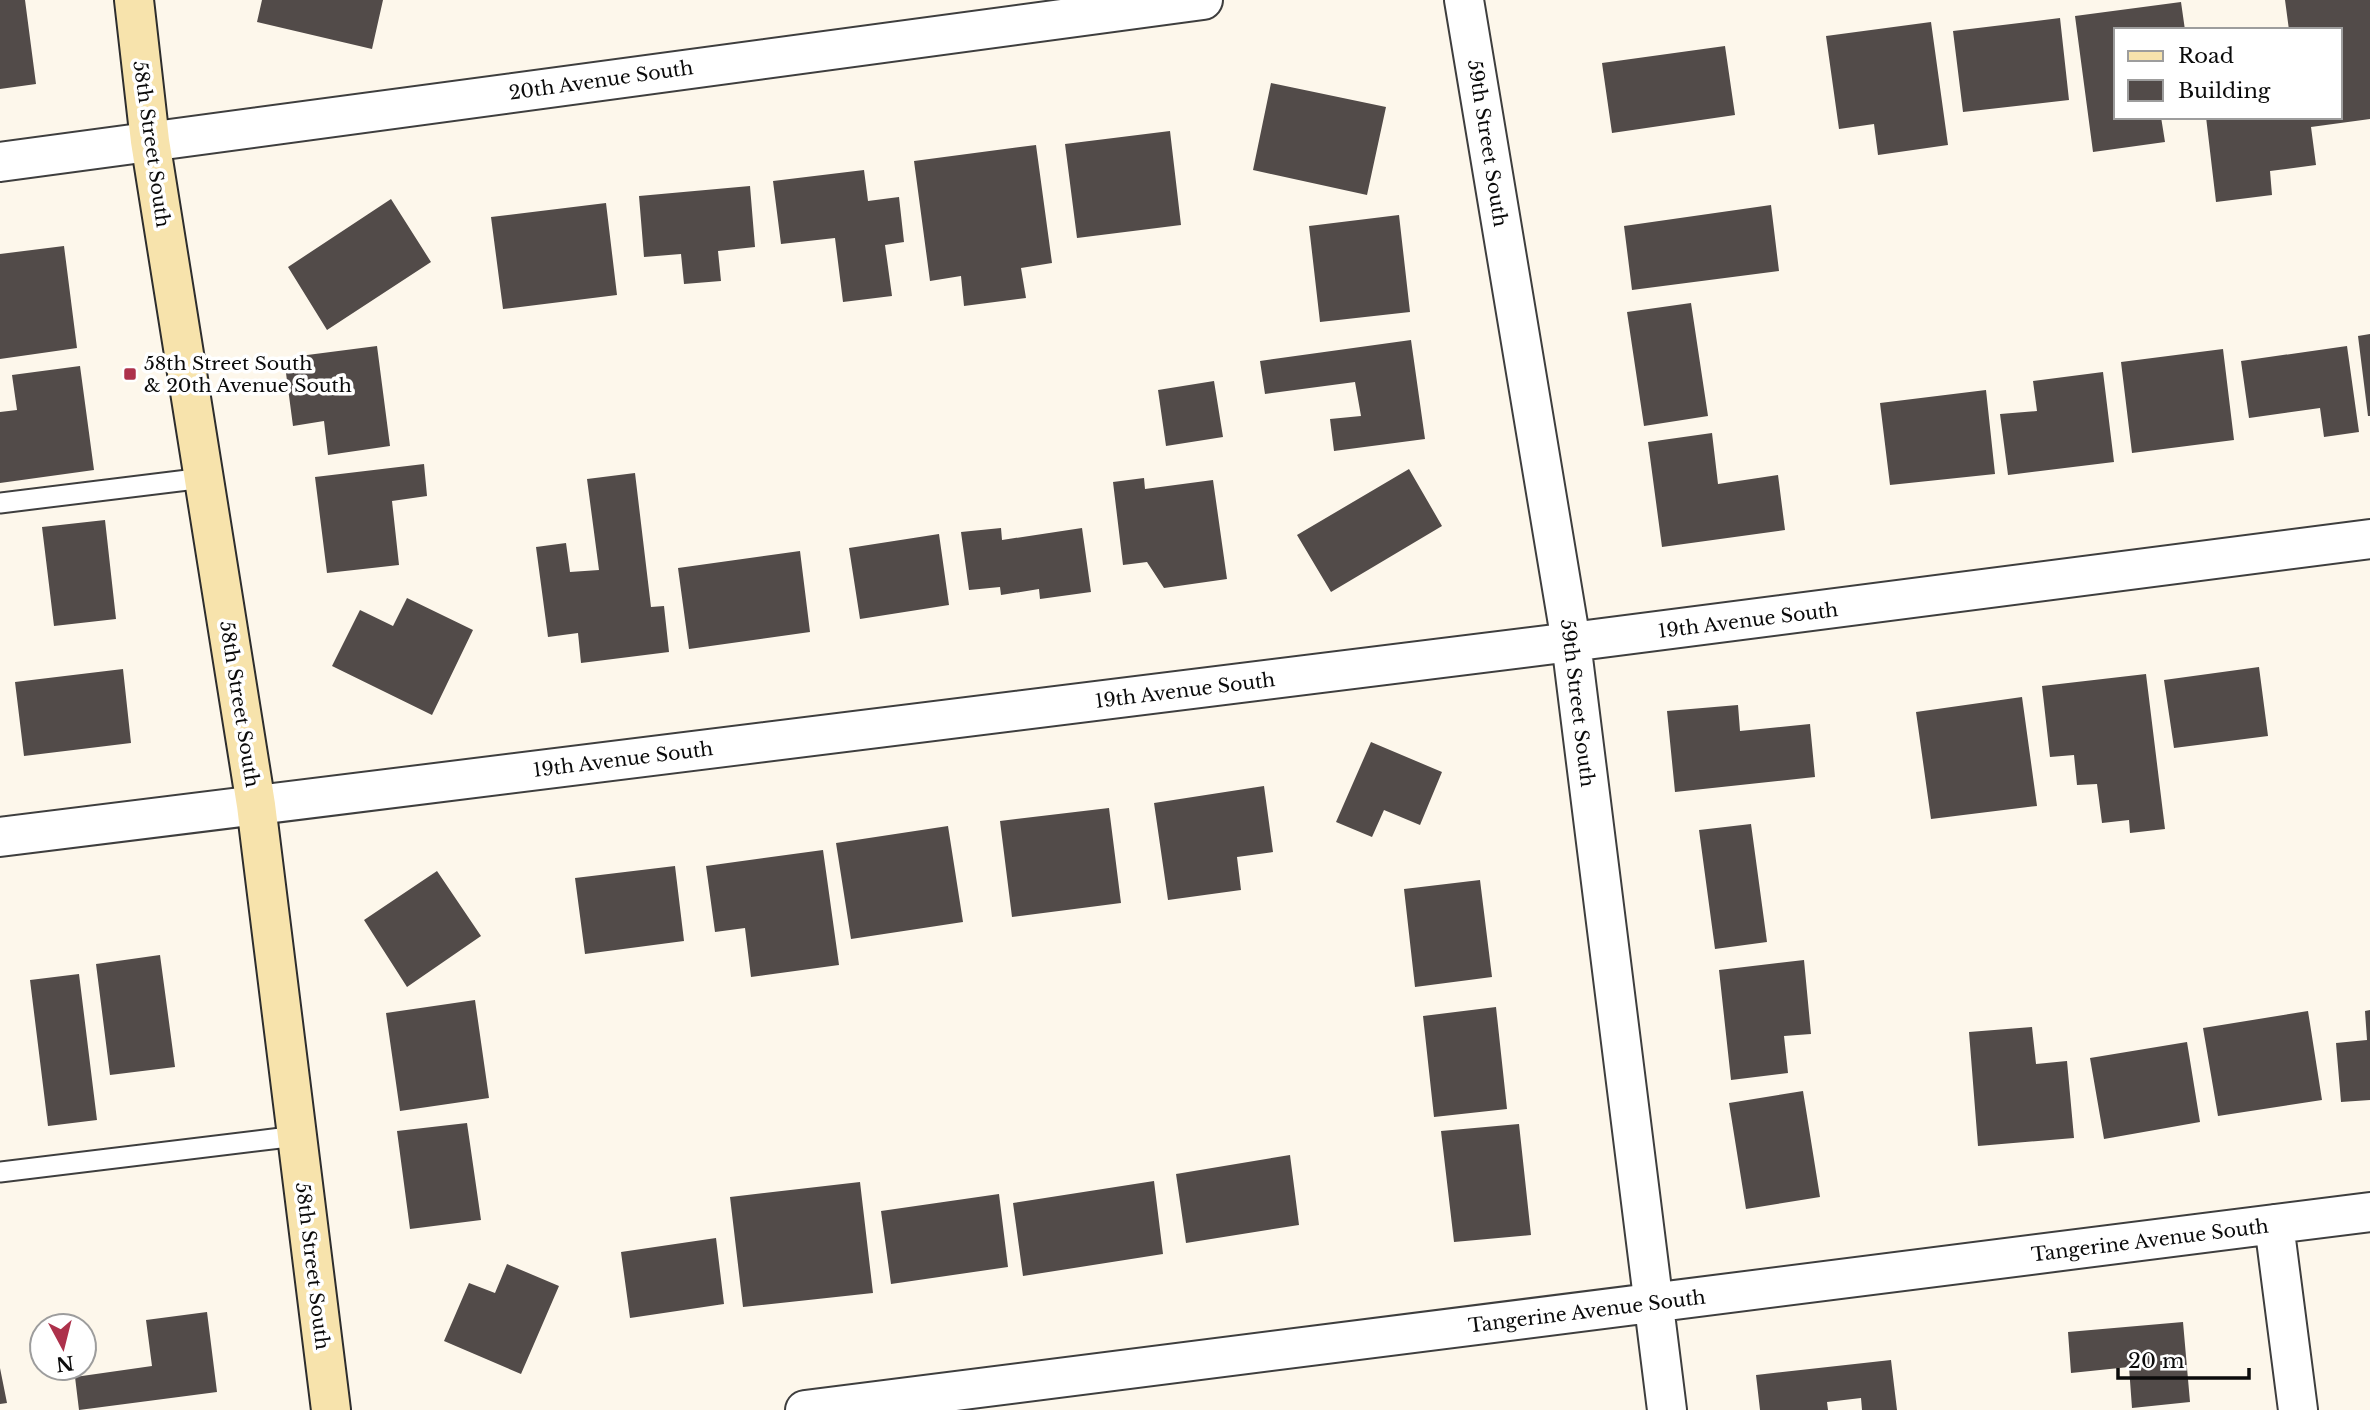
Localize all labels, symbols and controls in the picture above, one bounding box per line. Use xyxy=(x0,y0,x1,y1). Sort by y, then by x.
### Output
legend xyxy=(2114,28,2342,119)
text: Road xyxy=(2178,43,2234,69)
street label: 20th Avenue South xyxy=(508,56,695,105)
street label: 59th Street South xyxy=(1463,58,1512,228)
street label: 58th Street South xyxy=(128,59,175,229)
text: Building xyxy=(2178,78,2271,104)
place label: 58th Street South & 20th Avenue South xyxy=(144,352,352,397)
marker: 58th Street South & 20th Avenue South xyxy=(122,366,138,382)
street label: 19th Avenue South xyxy=(1657,598,1839,643)
street label: 59th Street South xyxy=(1556,618,1599,788)
street label: 58th Street South xyxy=(215,619,264,789)
street label: 19th Avenue South xyxy=(1094,668,1276,713)
street label: 19th Avenue South xyxy=(532,737,714,782)
street label: 58th Street South xyxy=(291,1181,334,1351)
street label: Tangerine Avenue South xyxy=(2030,1215,2270,1266)
street label: Tangerine Avenue South xyxy=(1467,1286,1707,1337)
north arrow xyxy=(28,1312,98,1382)
scale bar xyxy=(2118,1336,2249,1380)
text: 20 m xyxy=(2128,1348,2185,1374)
text: N xyxy=(55,1351,75,1376)

